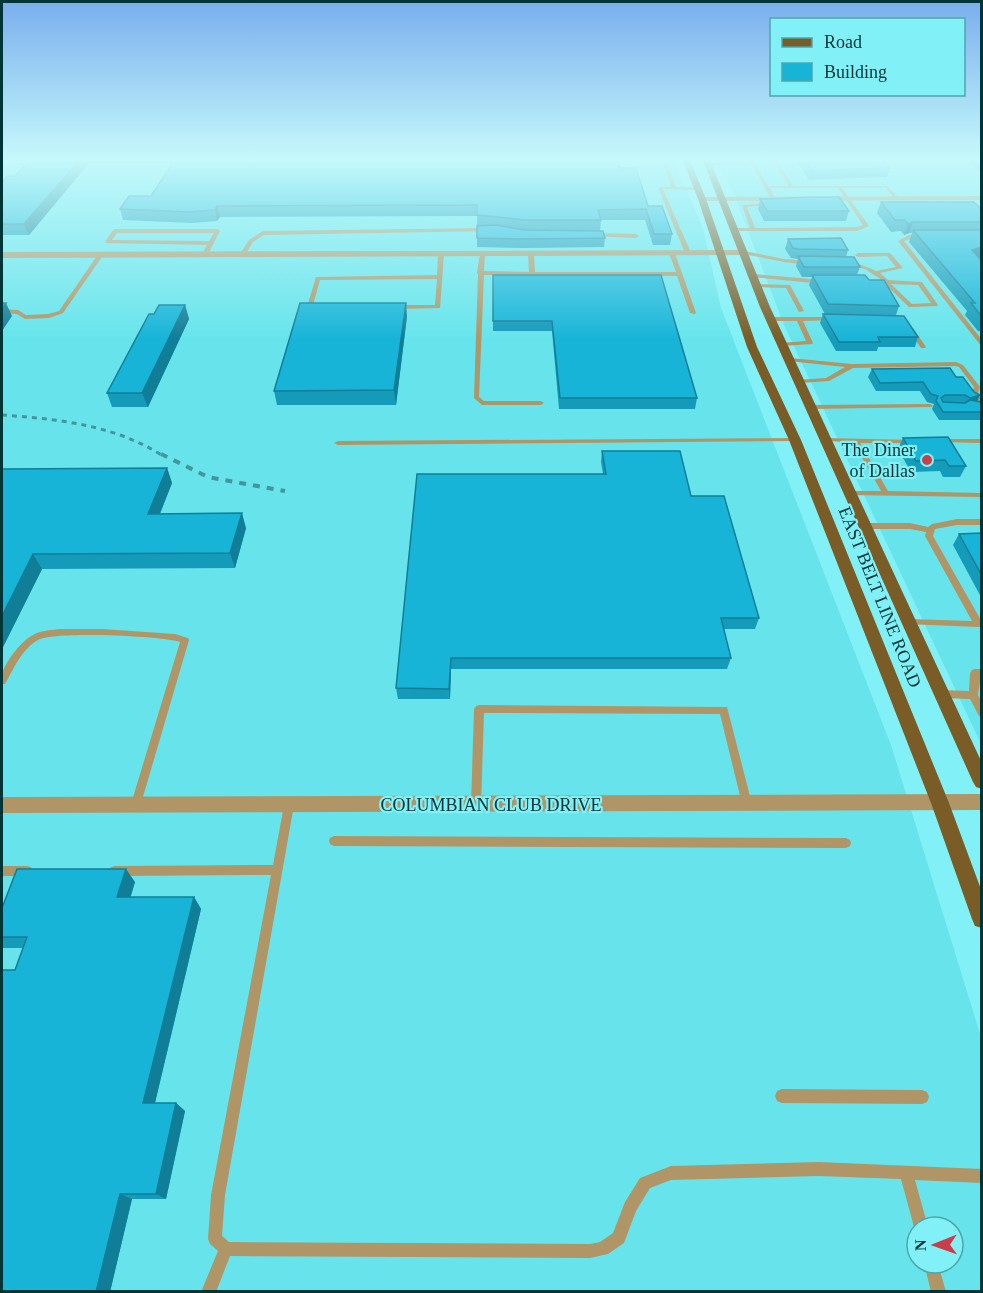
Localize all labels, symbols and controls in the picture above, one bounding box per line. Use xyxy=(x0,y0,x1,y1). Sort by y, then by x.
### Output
legend xyxy=(770,18,965,96)
text: Road xyxy=(824,32,862,52)
text: Building xyxy=(824,62,887,82)
place label: The Diner of Dallas xyxy=(842,440,915,481)
marker: The Diner of Dallas xyxy=(920,453,934,467)
street label: EAST BELT LINE ROAD xyxy=(835,504,925,690)
street label: COLUMBIAN CLUB DRIVE xyxy=(380,795,602,815)
north arrow xyxy=(905,1215,965,1275)
text: N xyxy=(912,1239,929,1251)

